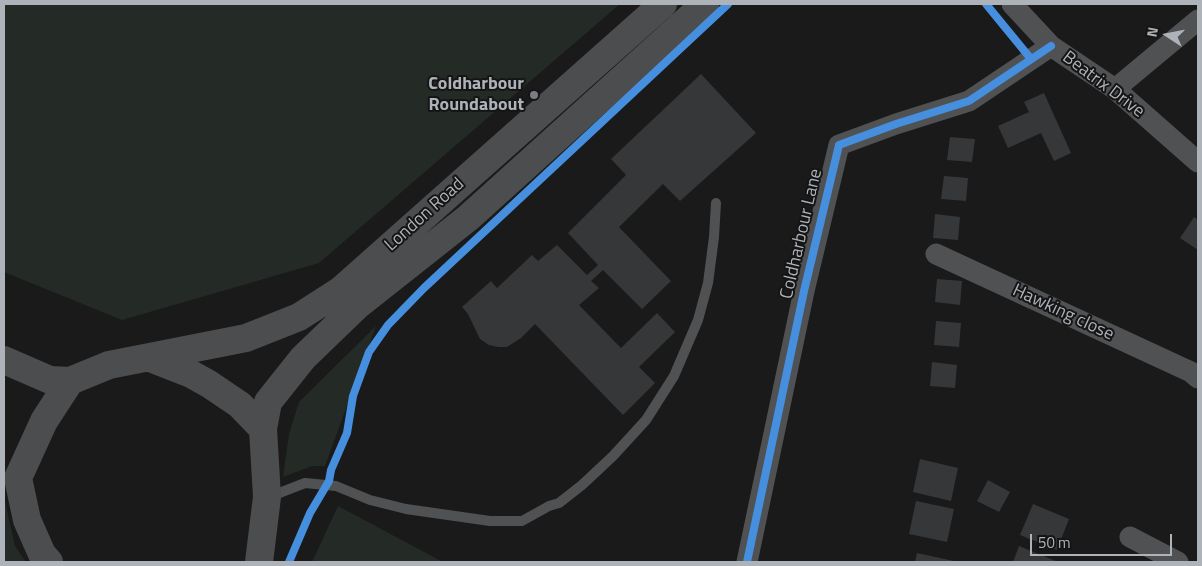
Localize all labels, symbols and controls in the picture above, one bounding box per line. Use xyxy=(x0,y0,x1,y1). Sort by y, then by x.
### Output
north arrow xyxy=(1142,10,1192,60)
text: N xyxy=(1141,25,1163,39)
street label: Beatrix Drive xyxy=(1058,47,1148,123)
place label: Coldharbour Roundabout xyxy=(428,74,524,116)
marker: Coldharbour Roundabout xyxy=(528,89,540,101)
street label: Coldharbour Lane xyxy=(777,167,827,301)
street label: London Road xyxy=(381,174,469,256)
street label: Hawking close xyxy=(1009,280,1117,346)
scale bar xyxy=(1032,524,1174,556)
text: 50 m xyxy=(1038,531,1071,554)

